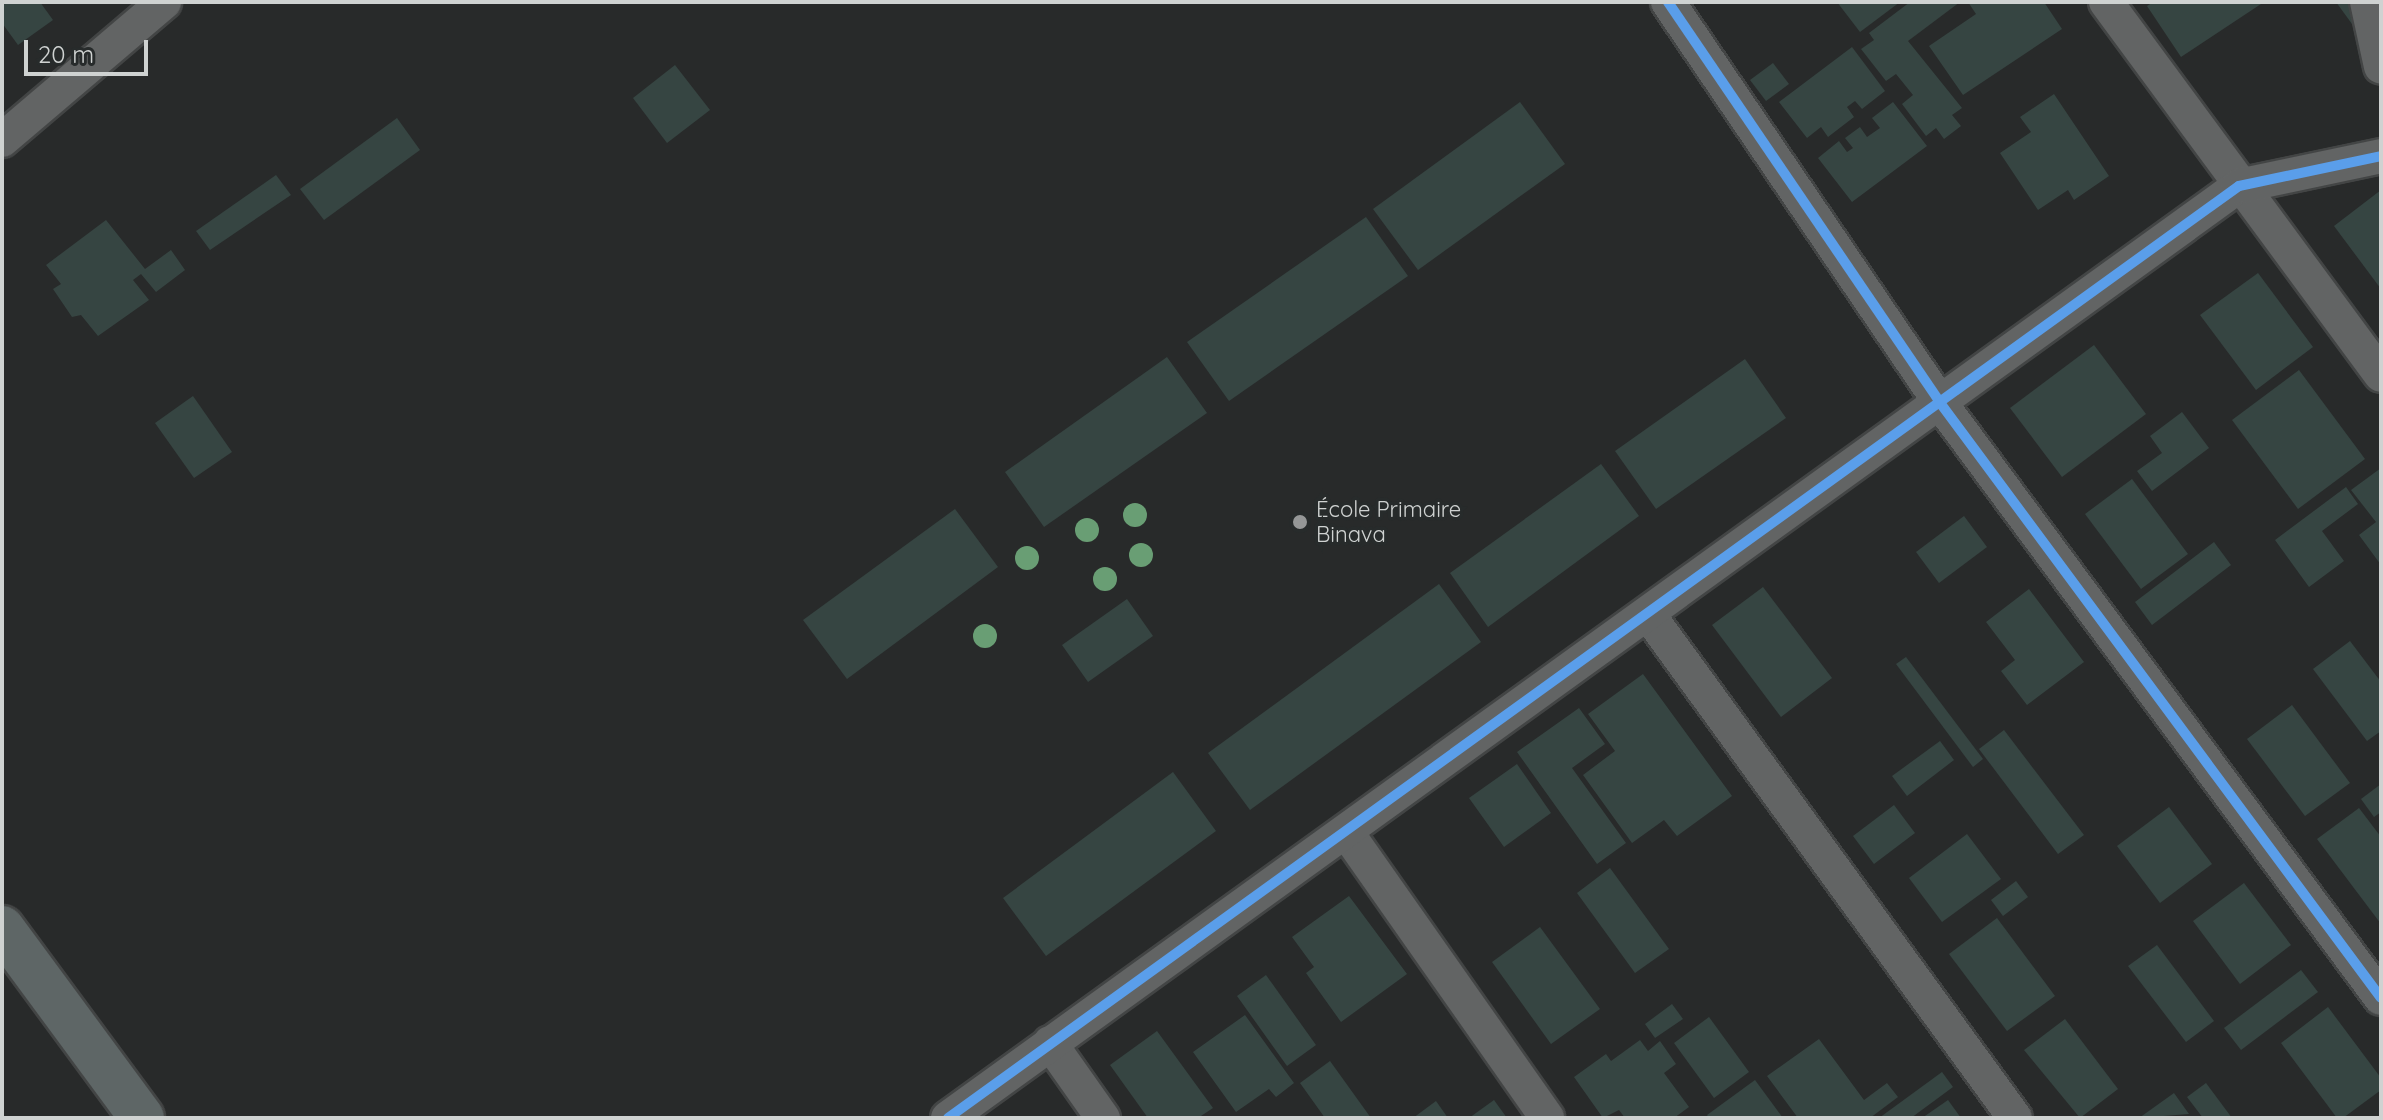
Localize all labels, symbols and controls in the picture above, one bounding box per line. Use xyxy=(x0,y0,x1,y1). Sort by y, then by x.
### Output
scale bar xyxy=(28,24,152,74)
text: 20 m xyxy=(38,39,94,69)
place label: École Primaire Binava xyxy=(1316,496,1461,548)
marker: École Primaire Binava xyxy=(1291,513,1309,531)

